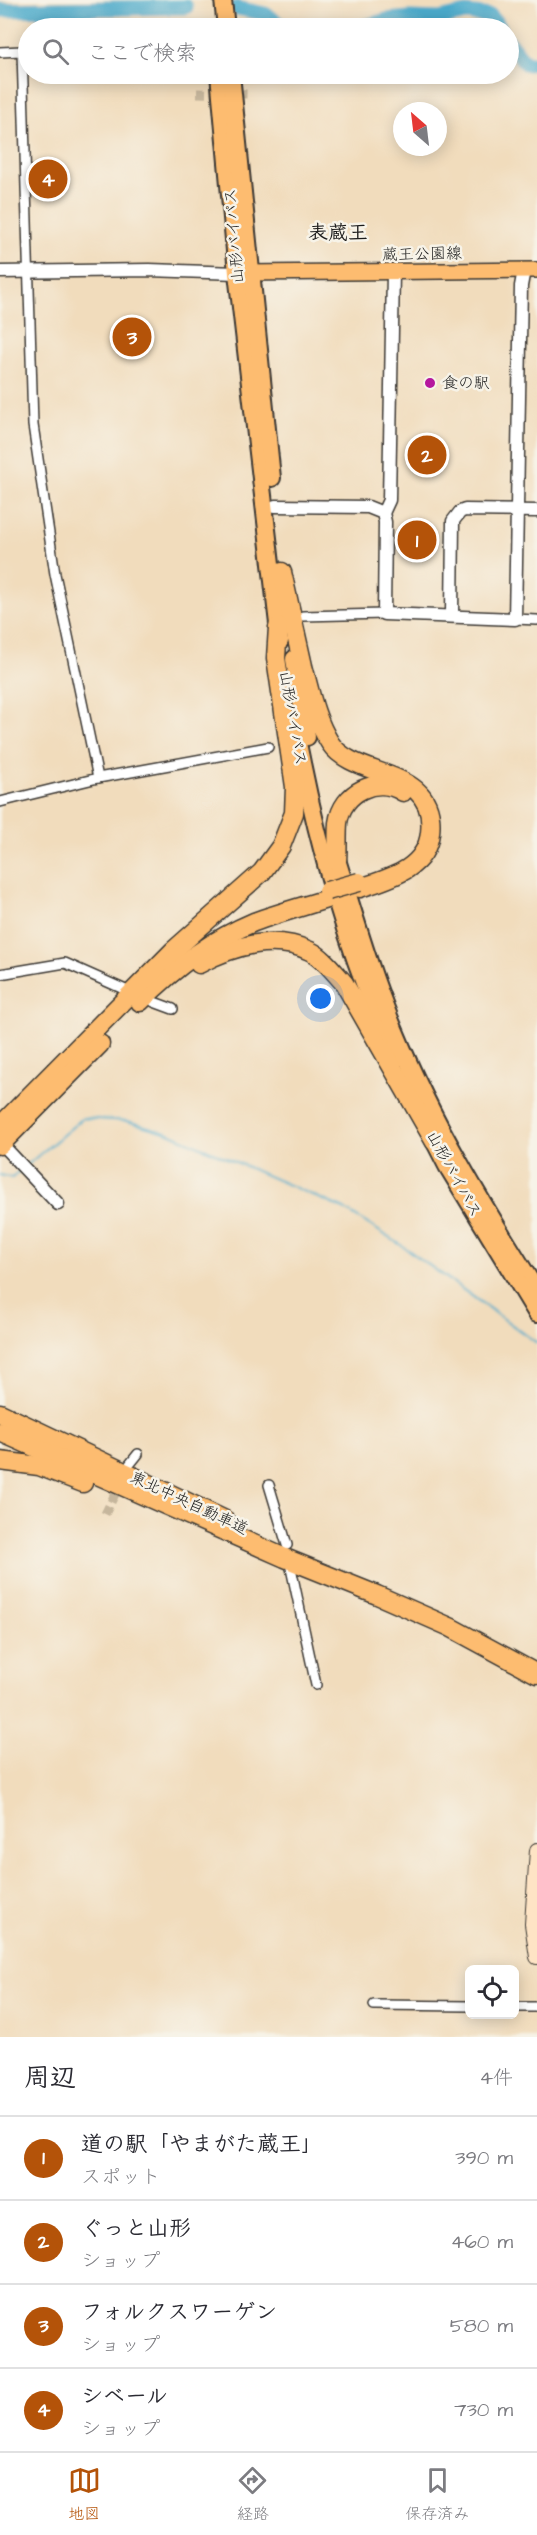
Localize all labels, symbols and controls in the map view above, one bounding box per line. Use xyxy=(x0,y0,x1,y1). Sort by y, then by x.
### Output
search box xyxy=(18,18,519,84)
icon: search xyxy=(39,35,72,68)
text: ここで検索 xyxy=(87,38,197,69)
north arrow xyxy=(393,102,447,156)
pin: 4 xyxy=(28,156,68,201)
street label: 山形バイパス xyxy=(219,187,249,285)
district label: 表蔵王 xyxy=(308,219,368,247)
street label: 蔵王公園線 xyxy=(382,242,462,266)
pin: 3 xyxy=(112,314,152,360)
place label: 食の駅 xyxy=(442,372,490,394)
marker: 食の駅 xyxy=(423,376,437,390)
pin: 2 xyxy=(408,432,446,478)
pin: 1 xyxy=(398,518,436,562)
street label: 山形バイパス xyxy=(274,669,312,767)
your location xyxy=(306,984,335,1013)
street label: 山形バイパス xyxy=(421,1127,487,1221)
street label: 東北中央自動車道 xyxy=(126,1466,252,1540)
map controls xyxy=(465,1965,519,2019)
button: locate xyxy=(465,1965,519,2019)
text: 周辺 xyxy=(24,2060,76,2096)
text: 4件 xyxy=(479,2064,513,2092)
text: 道の駅「やまがた蔵王」 xyxy=(81,2129,323,2160)
text: 1 xyxy=(42,2144,45,2172)
text: 390 m xyxy=(455,2144,513,2172)
text: スポット xyxy=(81,2163,161,2191)
text: ぐっと山形 xyxy=(81,2213,191,2244)
text: 2 xyxy=(38,2228,49,2256)
text: 460 m xyxy=(451,2228,513,2256)
text: ショップ xyxy=(81,2247,160,2275)
text: フォルクスワーゲン xyxy=(81,2297,277,2328)
text: 3 xyxy=(38,2312,49,2340)
text: 580 m xyxy=(450,2312,513,2340)
text: ショップ xyxy=(81,2331,160,2359)
text: シベール xyxy=(81,2381,168,2412)
text: 4 xyxy=(37,2396,50,2424)
text: 730 m xyxy=(454,2396,513,2424)
text: ショップ xyxy=(81,2415,160,2443)
tab: 地図 xyxy=(68,2464,101,2525)
tab: 経路 xyxy=(236,2464,269,2525)
tab: 保存済み xyxy=(405,2464,469,2525)

